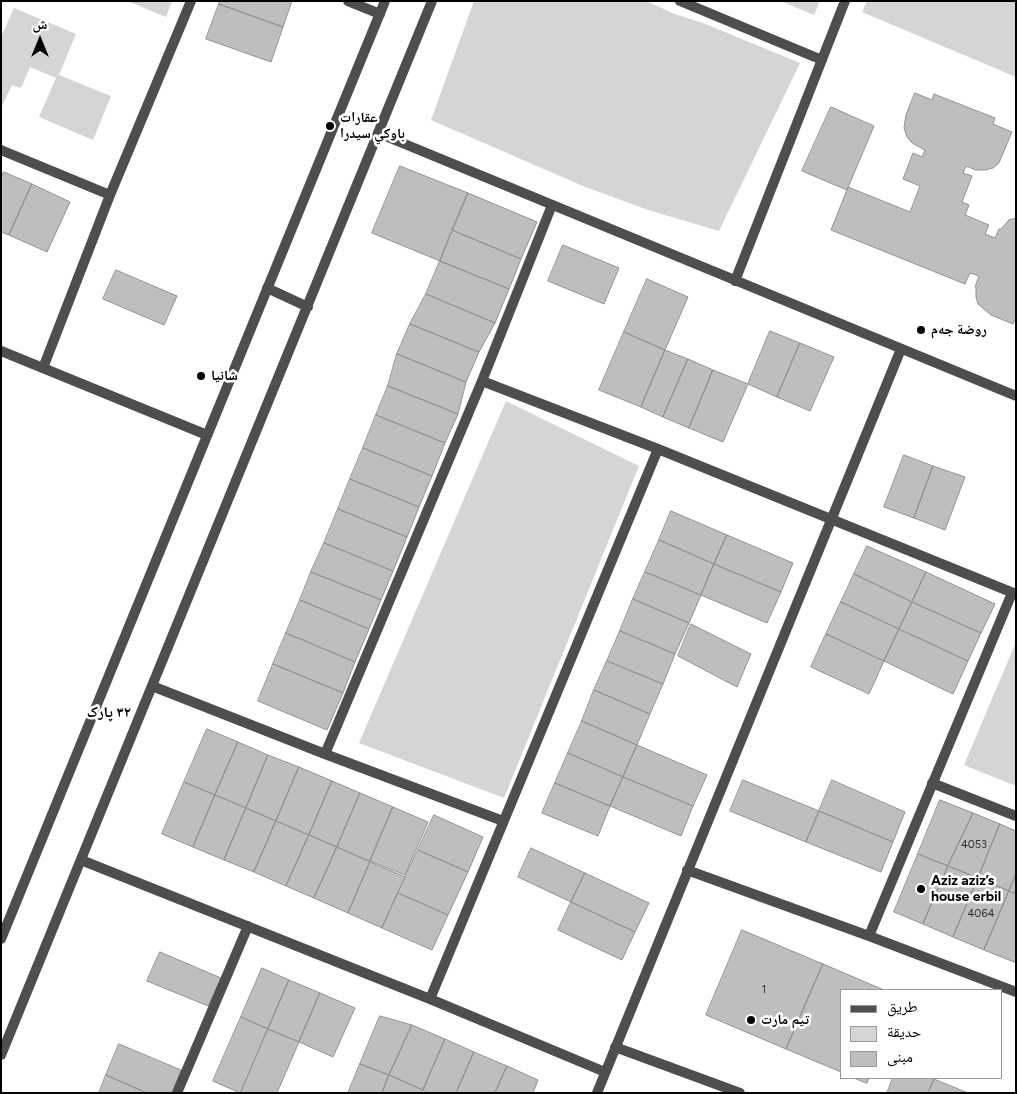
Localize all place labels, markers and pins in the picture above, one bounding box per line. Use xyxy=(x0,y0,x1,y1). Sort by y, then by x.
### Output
place label: عقارات باوكي سيدرا xyxy=(340,110,405,142)
marker: عقارات باوكي سيدرا xyxy=(324,120,336,132)
place label: روضة جەم xyxy=(931,322,987,338)
marker: روضة جەم xyxy=(915,324,927,336)
place label: شانيا xyxy=(211,368,238,384)
marker: شانيا xyxy=(195,370,207,382)
place label: Aziz aziz’s house erbil xyxy=(931,873,1001,906)
marker: Aziz aziz’s house erbil xyxy=(915,883,927,895)
place label: تيم مارت xyxy=(761,1012,809,1028)
marker: تيم مارت xyxy=(745,1014,757,1026)

